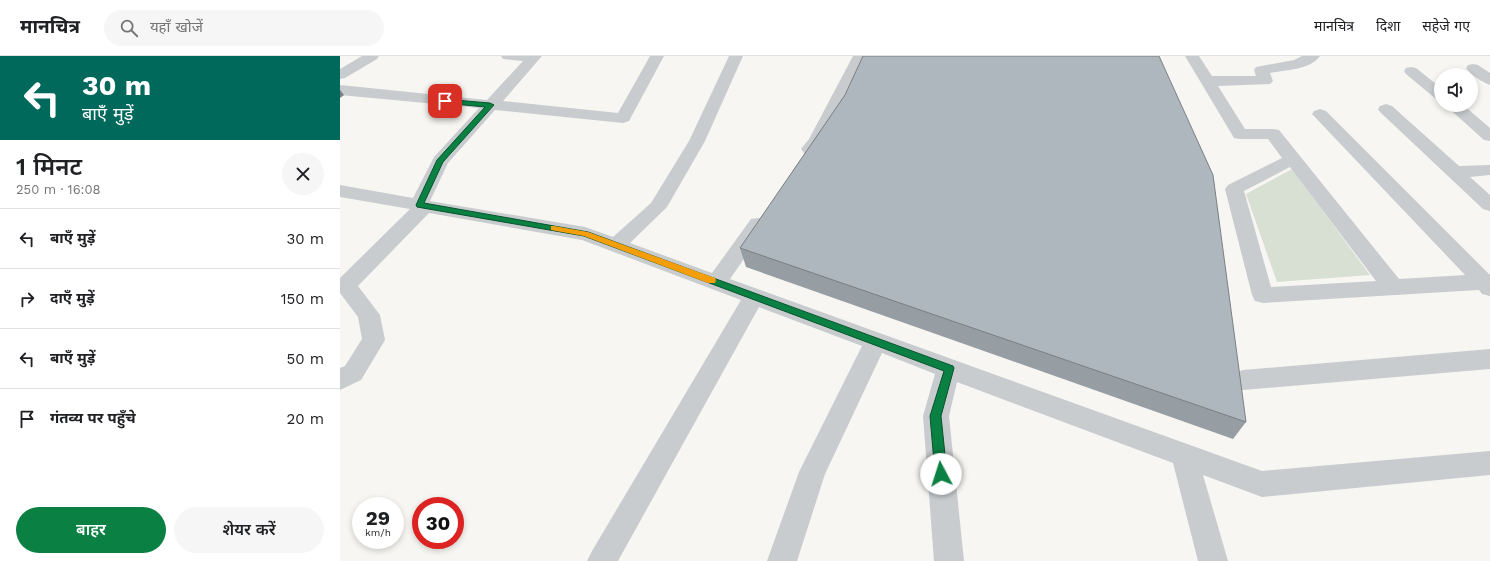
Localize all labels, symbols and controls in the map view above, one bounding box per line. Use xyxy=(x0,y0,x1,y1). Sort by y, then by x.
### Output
search box xyxy=(104,10,384,46)
text: मानचित्र xyxy=(20,15,80,38)
icon: search xyxy=(118,17,140,39)
text: यहाँ खोजें xyxy=(150,18,203,36)
text: मानचित्र xyxy=(1314,18,1354,34)
text: दिशा xyxy=(1376,18,1400,34)
text: सहेजे गए xyxy=(1422,18,1470,34)
map controls xyxy=(1434,68,1478,112)
button: sound xyxy=(1434,68,1478,112)
text: 30 m xyxy=(82,69,151,102)
icon: left xyxy=(16,72,68,124)
pin xyxy=(428,84,462,118)
icon: arrive xyxy=(434,90,456,112)
text: बाएँ मुड़ें xyxy=(82,103,133,124)
text: 1 मिनट xyxy=(16,153,82,181)
button: close xyxy=(282,153,324,195)
text: 250 m · 16:08 xyxy=(16,182,101,197)
icon: left xyxy=(16,228,38,250)
text: बाएँ मुड़ें xyxy=(50,229,95,247)
text: 30 m xyxy=(287,230,324,248)
icon: right xyxy=(16,288,38,310)
text: दाएँ मुड़ें xyxy=(50,289,95,307)
text: 150 m xyxy=(281,290,324,308)
icon: left xyxy=(16,348,38,370)
text: बाएँ मुड़ें xyxy=(50,349,95,367)
text: 50 m xyxy=(287,350,324,368)
icon: arrive xyxy=(16,408,38,430)
text: गंतव्य पर पहुँचे xyxy=(50,409,136,427)
text: 20 m xyxy=(287,410,324,428)
position arrow xyxy=(920,453,962,495)
speed limit sign: 30 xyxy=(412,497,464,549)
text: 29 xyxy=(366,506,390,530)
button: बाहर xyxy=(16,507,166,553)
button: शेयर करें xyxy=(174,507,324,553)
text: km/h xyxy=(365,527,391,538)

